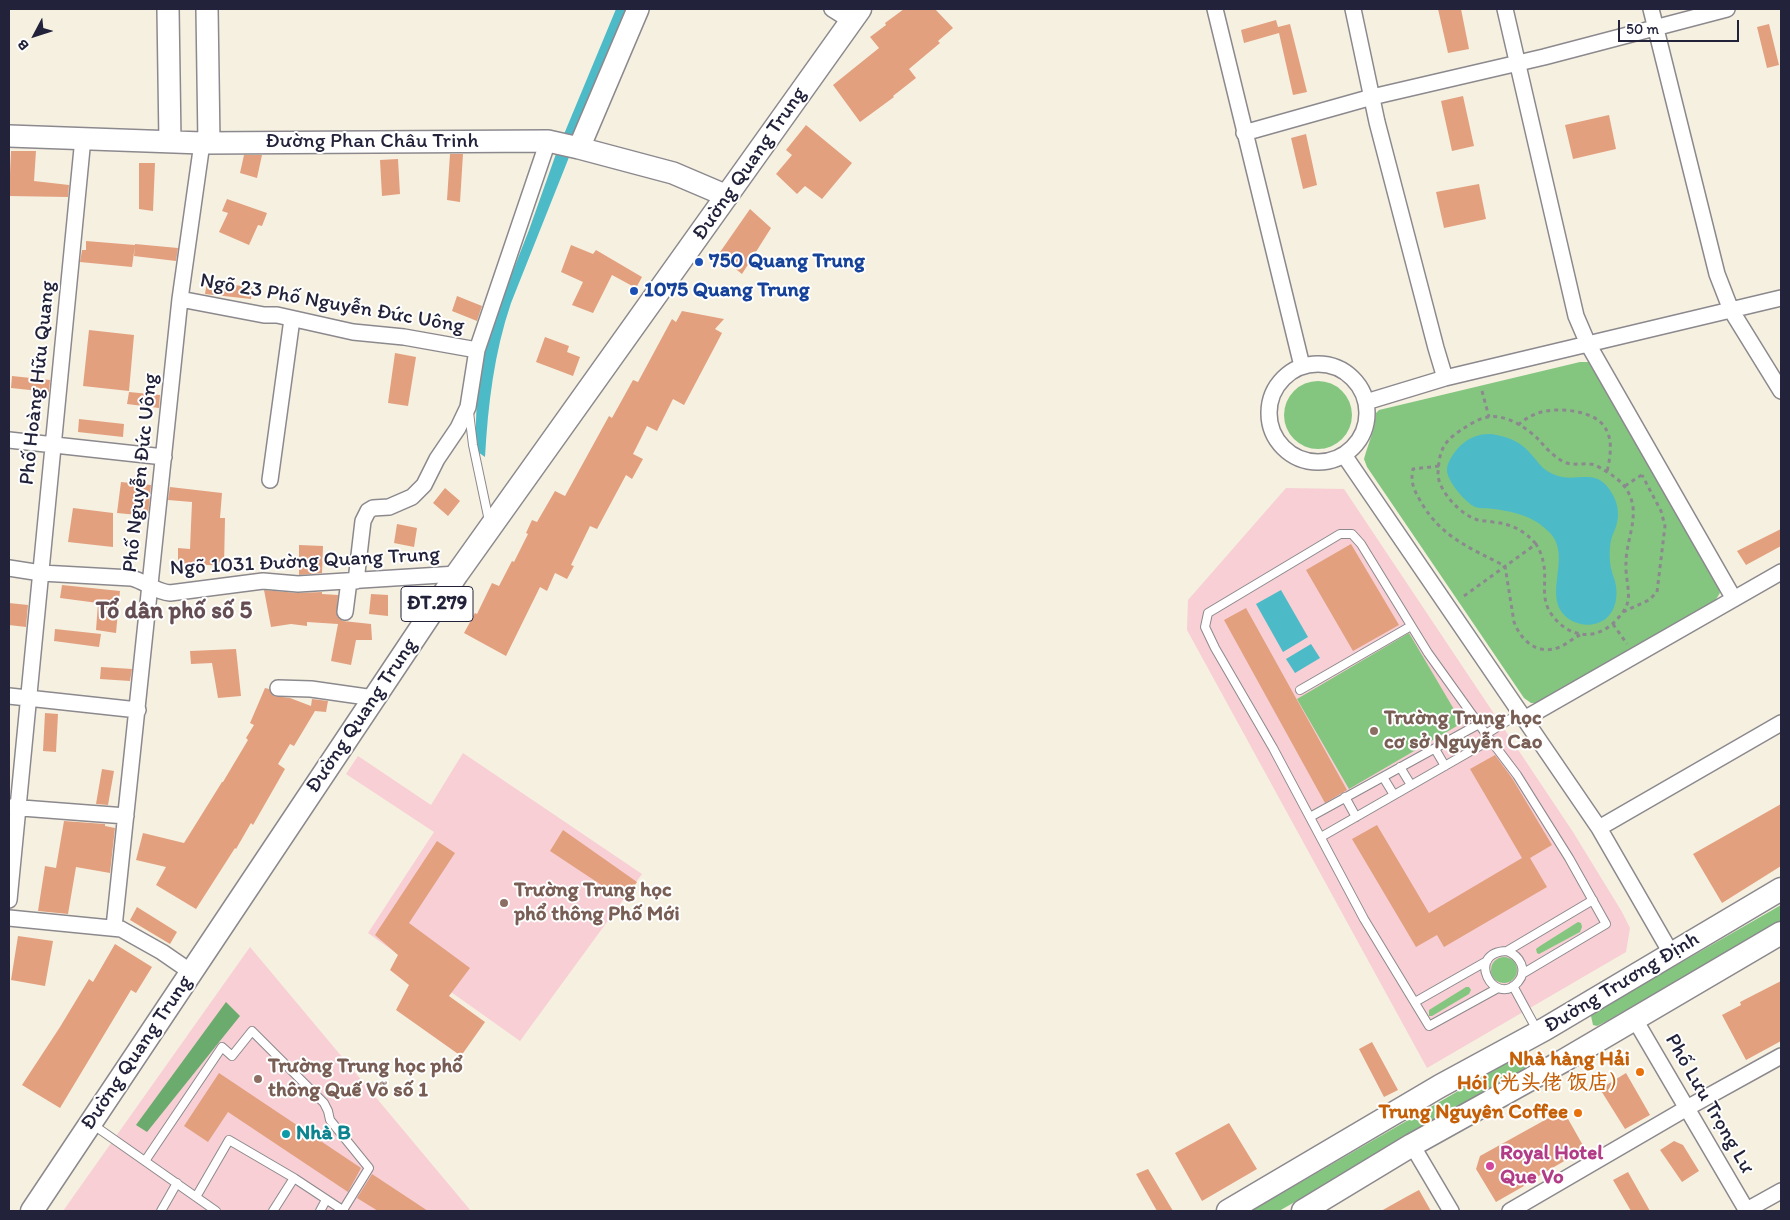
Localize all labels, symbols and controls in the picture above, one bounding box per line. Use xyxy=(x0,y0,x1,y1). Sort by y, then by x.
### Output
north arrow xyxy=(10,10,60,60)
scale bar xyxy=(1620,10,1741,42)
text: 50 m xyxy=(1626,20,1659,38)
text: B xyxy=(14,36,33,54)
street label: Đường Quang Trung xyxy=(688,83,812,245)
street label: Đường Phan Châu Trinh xyxy=(265,129,479,155)
place label: 750 Quang Trung xyxy=(709,249,865,275)
marker: 750 Quang Trung xyxy=(693,256,705,268)
street label: Ngõ 23 Phố Nguyễn Đức Uông xyxy=(198,268,466,340)
place label: 1075 Quang Trung xyxy=(644,278,809,304)
street label: Phố Hoàng Hữu Quang xyxy=(15,280,61,486)
marker: 1075 Quang Trung xyxy=(628,285,640,297)
street label: Phố Nguyễn Đức Uông xyxy=(118,372,164,574)
street label: Ngõ 1031 Đường Quang Trung xyxy=(169,542,441,582)
road number: ĐT.279 xyxy=(401,586,473,622)
district label: Tổ dân phố số 5 xyxy=(96,598,252,626)
street label: Đường Quang Trung xyxy=(301,634,423,798)
place label: Trường Trung học cơ sở Nguyễn Cao xyxy=(1384,706,1542,756)
marker: Trường Trung học cơ sở Nguyễn Cao xyxy=(1368,725,1380,737)
place label: Trường Trung học phổ thông Phố Mới xyxy=(514,878,680,928)
marker: Trường Trung học phổ thông Phố Mới xyxy=(498,897,510,909)
street label: Đường Trương Định xyxy=(1540,927,1704,1039)
street label: Đường Quang Trung xyxy=(76,971,198,1135)
street label: Phố Lưu Trọng Lư xyxy=(1659,1030,1759,1178)
place label: Nhà hàng Hải Hói (光头佬 饭店） xyxy=(1457,1047,1630,1097)
place label: Trường Trung học phổ thông Quế Võ số 1 xyxy=(268,1054,463,1104)
marker: Nhà hàng Hải Hói (光头佬 饭店） xyxy=(1634,1066,1646,1078)
marker: Trường Trung học phổ thông Quế Võ số 1 xyxy=(252,1073,264,1085)
place label: Trung Nguyên Coffee xyxy=(1378,1100,1568,1126)
marker: Trung Nguyên Coffee xyxy=(1572,1107,1584,1119)
place label: Nhà B xyxy=(296,1121,351,1147)
marker: Nhà B xyxy=(280,1128,292,1140)
place label: Royal Hotel Que Vo xyxy=(1500,1141,1603,1191)
marker: Royal Hotel Que Vo xyxy=(1484,1160,1496,1172)

